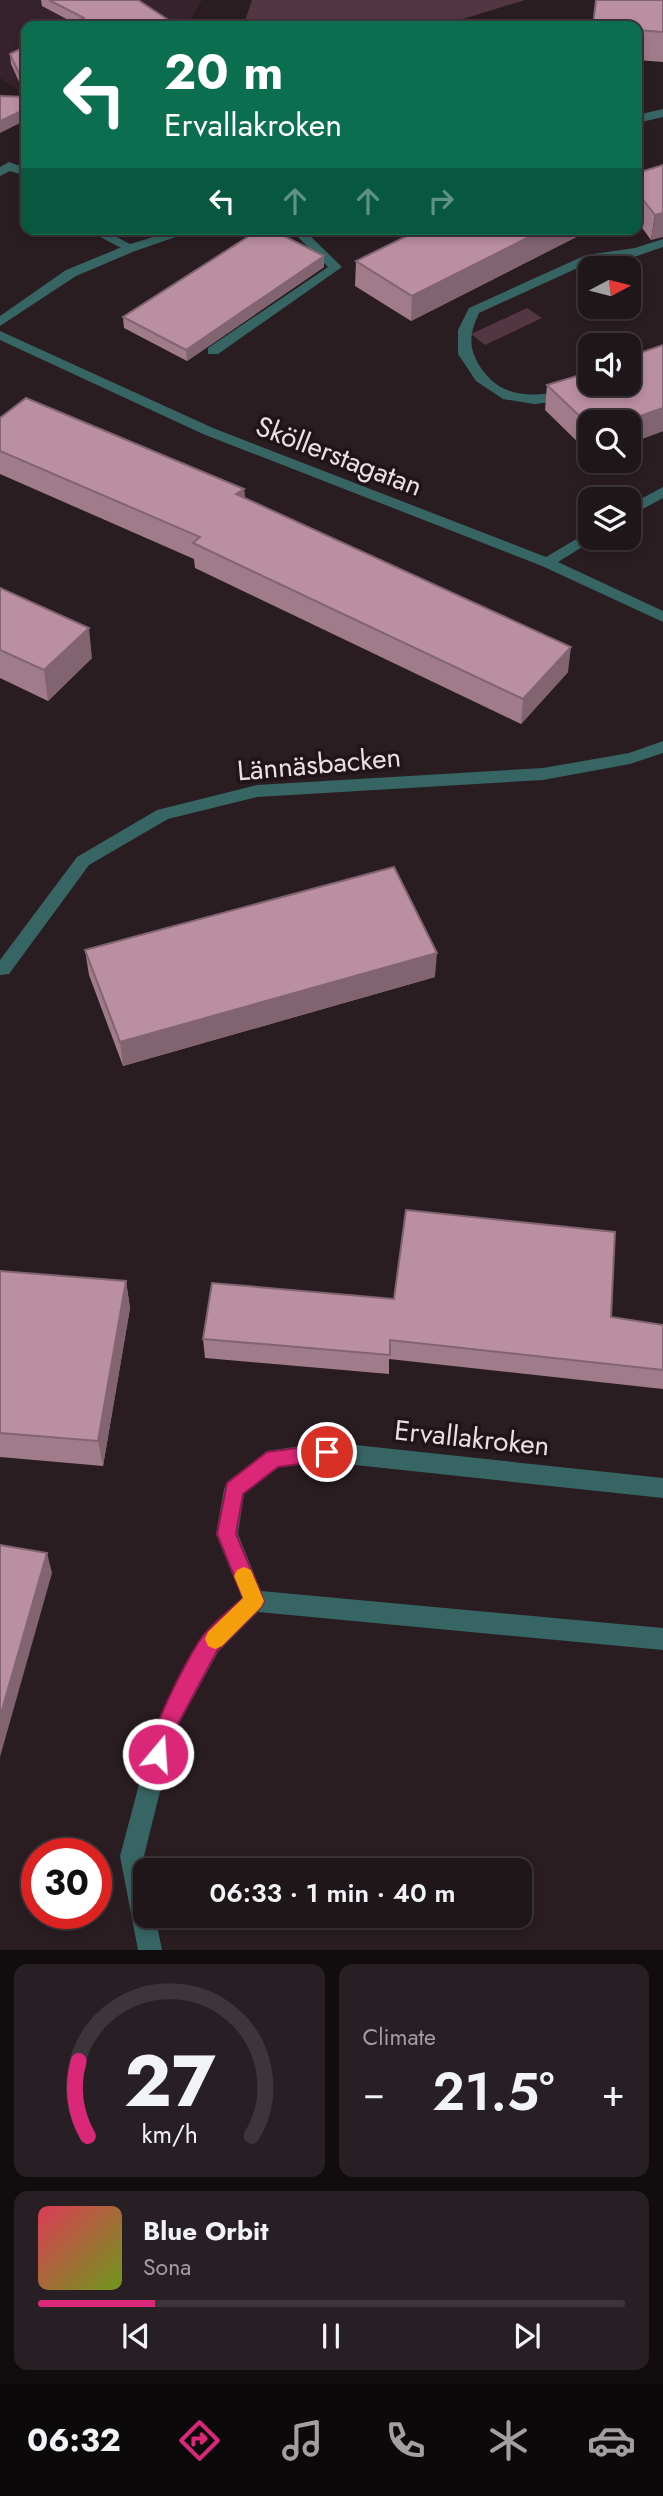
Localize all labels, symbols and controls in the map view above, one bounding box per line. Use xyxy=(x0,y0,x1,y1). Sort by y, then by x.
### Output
text: 20 m xyxy=(164,37,283,107)
icon: left xyxy=(49,49,140,140)
text: Ervallakroken xyxy=(164,102,342,148)
icon: left xyxy=(203,182,241,220)
icon: ahead xyxy=(276,182,314,220)
icon: ahead xyxy=(349,182,387,220)
icon: right xyxy=(422,182,460,220)
north arrow xyxy=(578,256,640,318)
map controls xyxy=(578,256,641,550)
button: sound xyxy=(578,333,641,396)
street label: Sköllerstagatan xyxy=(250,405,428,507)
button: search xyxy=(578,410,641,473)
button: layers xyxy=(578,487,641,550)
street label: Lännäsbacken xyxy=(235,736,403,792)
street label: Ervallakroken xyxy=(392,1409,552,1467)
pin xyxy=(297,1422,357,1482)
icon: arrive xyxy=(308,1433,346,1471)
position arrow xyxy=(121,1717,195,1791)
speed limit sign: 30 xyxy=(21,1838,112,1929)
text: 06:33 · 1 min · 40 m xyxy=(209,1874,456,1912)
text: Climate xyxy=(363,2020,436,2054)
text: 27 xyxy=(123,2029,215,2134)
text: 21.5° xyxy=(432,2054,554,2130)
text: − xyxy=(363,2065,385,2120)
text: + xyxy=(602,2065,625,2120)
text: km/h xyxy=(141,2116,198,2152)
text: Blue Orbit xyxy=(143,2212,268,2250)
text: Sona xyxy=(143,2250,191,2284)
icon: previous xyxy=(117,2317,155,2355)
icon: pause xyxy=(312,2317,350,2355)
icon: next xyxy=(508,2317,546,2355)
icon: directions xyxy=(175,2416,224,2465)
icon: music xyxy=(278,2416,327,2465)
icon: phone xyxy=(381,2416,430,2465)
icon: climate xyxy=(484,2416,533,2465)
icon: car xyxy=(587,2416,636,2465)
text: 06:32 xyxy=(27,2417,121,2463)

